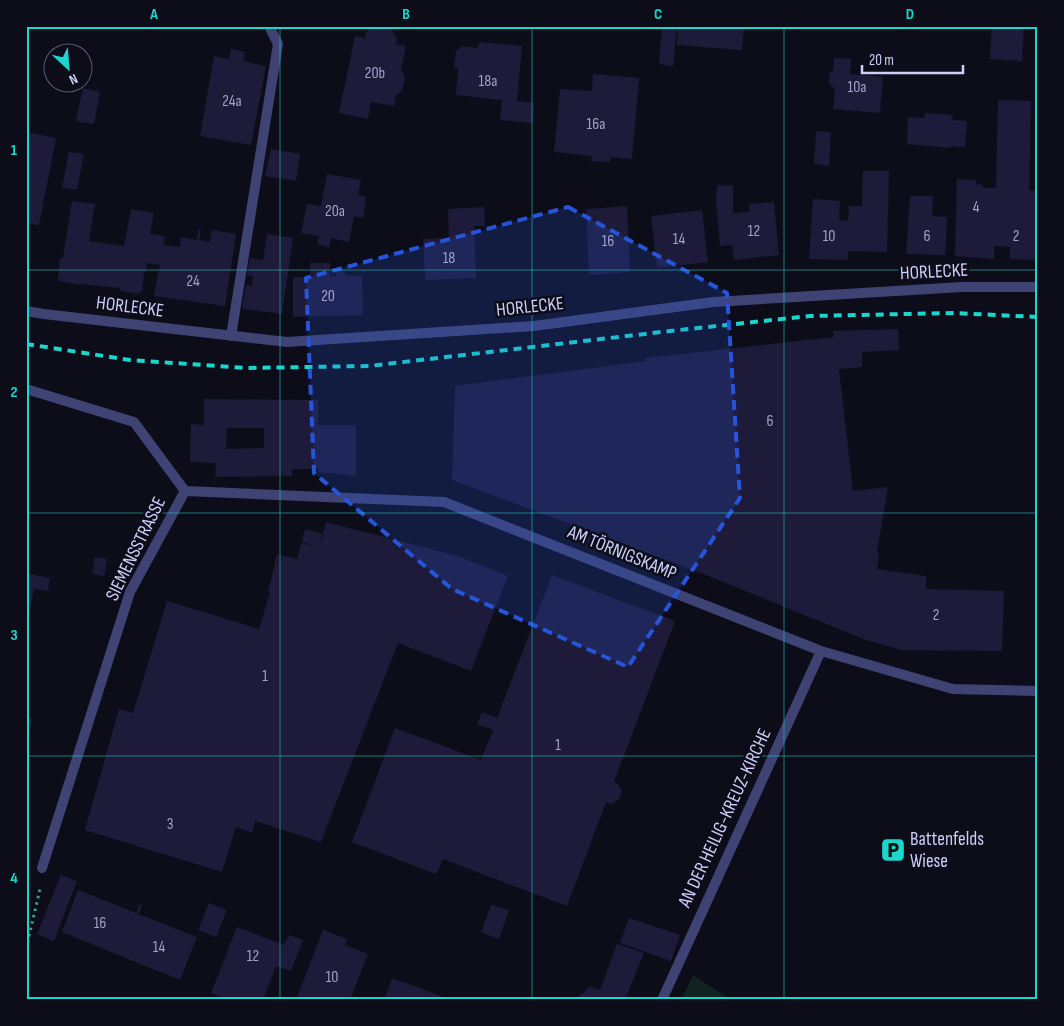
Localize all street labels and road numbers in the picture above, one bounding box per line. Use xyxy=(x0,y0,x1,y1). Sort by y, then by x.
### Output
street label: HORLECKE xyxy=(899,259,969,285)
street label: HORLECKE xyxy=(95,291,165,323)
street label: HORLECKE xyxy=(495,292,565,322)
street label: SIEMENSSTRASSE xyxy=(101,493,171,605)
street label: AM TÖRNIGSKAMP xyxy=(563,520,680,585)
street label: AN DER HEILIG-KREUZ-KIRCHE xyxy=(673,725,777,912)

